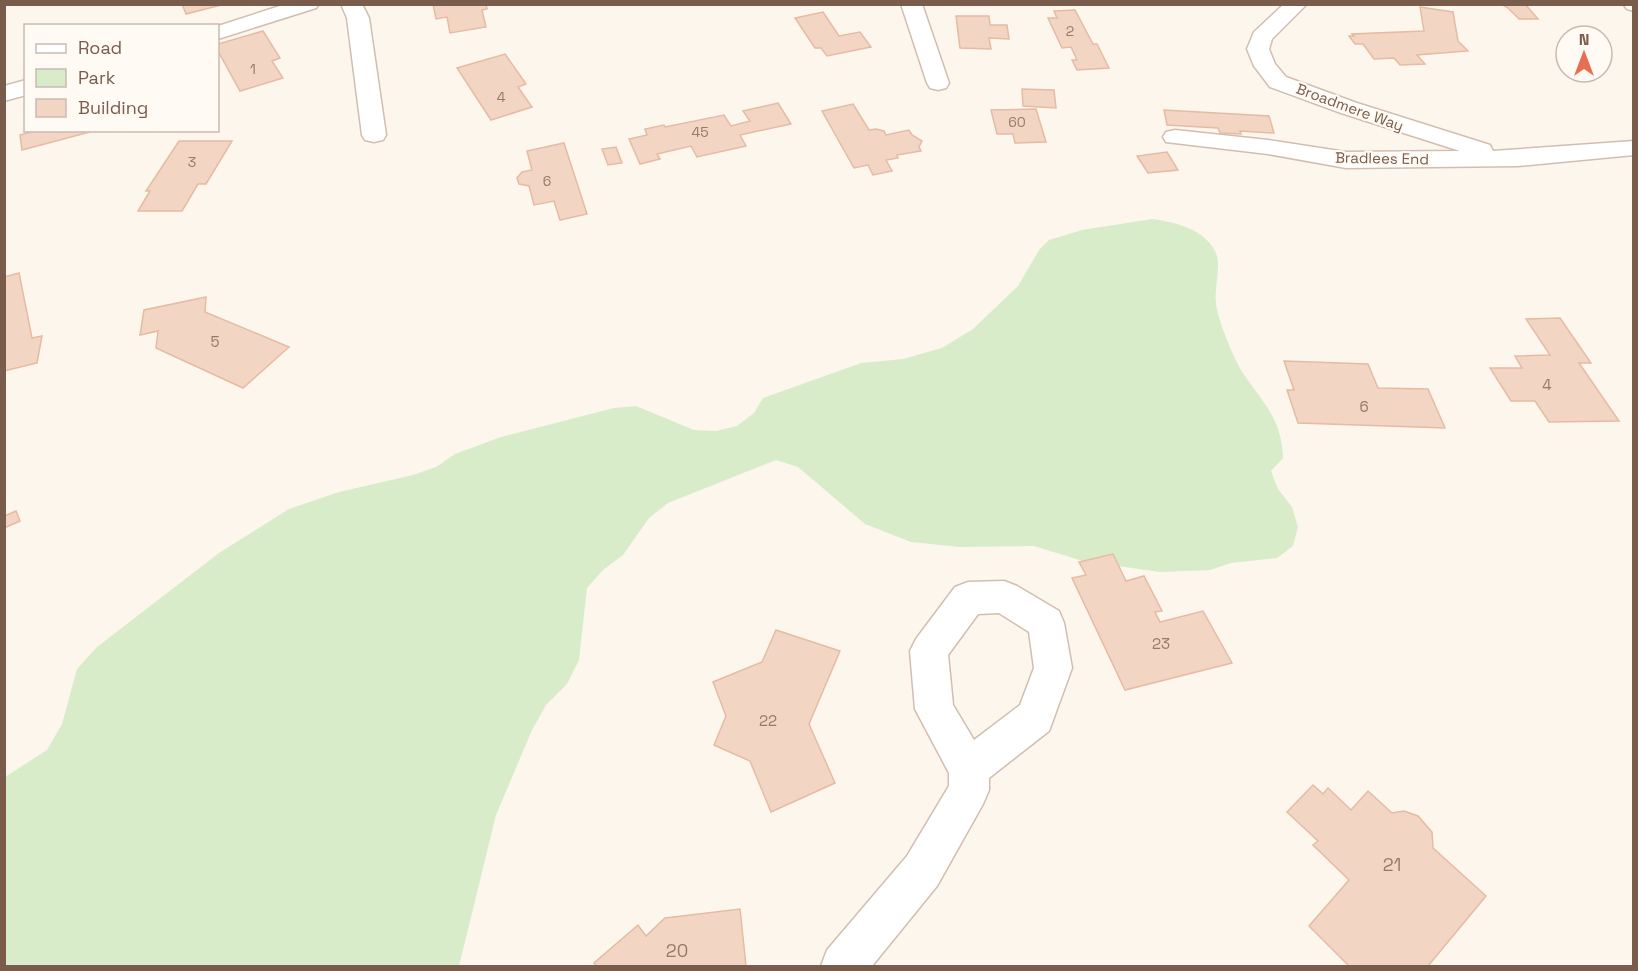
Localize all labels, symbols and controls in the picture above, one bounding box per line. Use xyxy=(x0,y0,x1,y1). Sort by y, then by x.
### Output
house number: 2 xyxy=(1066,22,1074,40)
legend xyxy=(24,24,219,132)
north arrow xyxy=(1554,24,1614,84)
text: N xyxy=(1579,29,1589,50)
text: Road xyxy=(78,36,122,59)
house number: 1 xyxy=(250,60,256,78)
text: Park xyxy=(78,66,116,89)
street label: Broadmere Way xyxy=(1294,79,1406,135)
house number: 4 xyxy=(497,88,506,106)
text: Building xyxy=(78,96,148,119)
house number: 60 xyxy=(1008,113,1026,131)
house number: 45 xyxy=(691,123,709,141)
street label: Bradlees End xyxy=(1335,148,1429,168)
house number: 3 xyxy=(188,153,196,171)
house number: 6 xyxy=(543,172,551,190)
house number: 5 xyxy=(211,332,220,351)
house number: 4 xyxy=(1542,375,1552,394)
house number: 6 xyxy=(1359,397,1369,416)
house number: 23 xyxy=(1152,634,1170,653)
house number: 22 xyxy=(759,711,777,730)
house number: 21 xyxy=(1383,853,1401,876)
house number: 20 xyxy=(666,939,688,962)

